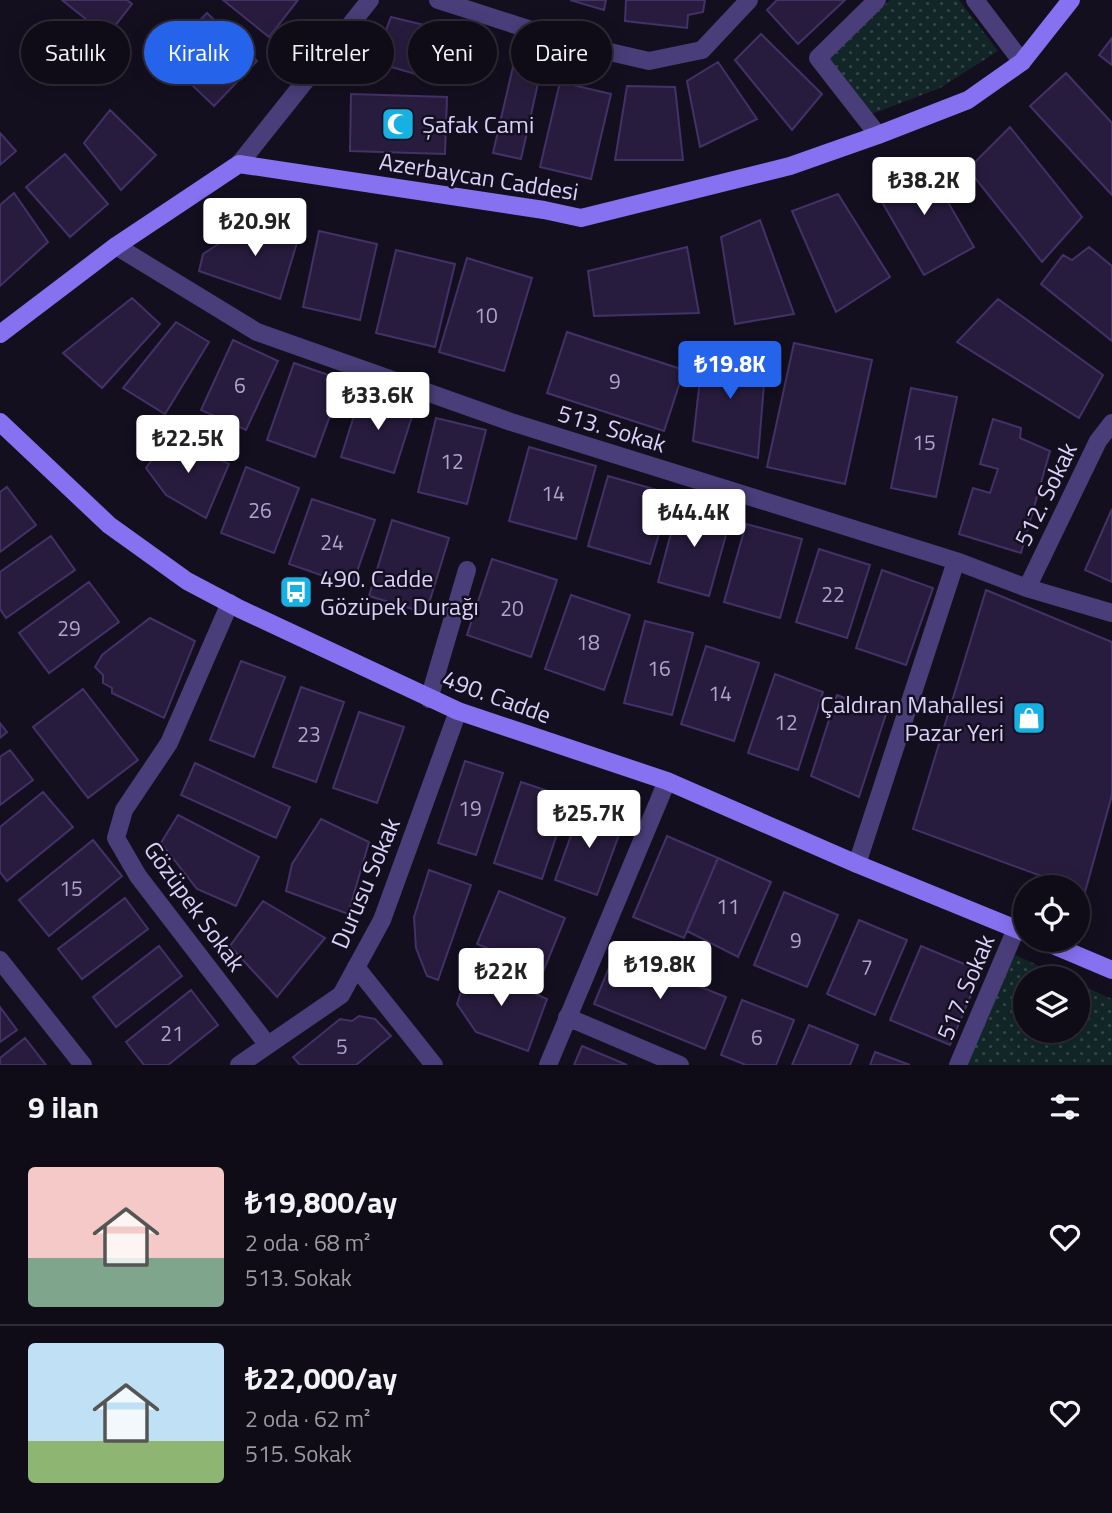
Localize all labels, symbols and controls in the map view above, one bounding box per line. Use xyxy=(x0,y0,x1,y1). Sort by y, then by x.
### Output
chip: Satılık xyxy=(21,21,130,84)
chip: Kiralık xyxy=(144,21,254,84)
chip: Filtreler xyxy=(268,21,394,84)
chip: Yeni xyxy=(408,21,497,84)
chip: Daire xyxy=(511,21,612,84)
mosque icon: Şafak Cami xyxy=(379,105,417,143)
place label: Şafak Cami xyxy=(422,106,534,142)
street label: Azerbaycan Caddesi xyxy=(377,142,581,210)
pin: ₺38.2K xyxy=(867,158,981,217)
text: ₺38.2K xyxy=(888,162,960,197)
pin: ₺20.9K xyxy=(198,198,312,258)
text: ₺20.9K xyxy=(219,203,291,238)
house number: 10 xyxy=(474,299,498,331)
pin: ₺19.8K xyxy=(673,342,787,401)
text: ₺19.8K xyxy=(694,346,766,381)
house number: 9 xyxy=(609,365,621,397)
house number: 6 xyxy=(234,369,246,401)
pin: ₺33.6K xyxy=(321,372,435,432)
text: ₺33.6K xyxy=(342,377,414,412)
street label: 513. Sokak xyxy=(553,394,671,462)
pin: ₺22.5K xyxy=(131,416,245,475)
text: ₺22.5K xyxy=(152,420,224,455)
house number: 15 xyxy=(912,426,936,458)
street label: 512. Sokak xyxy=(1004,436,1086,552)
house number: 12 xyxy=(440,445,464,477)
house number: 14 xyxy=(541,477,565,509)
pin: ₺44.4K xyxy=(637,490,751,549)
house number: 26 xyxy=(248,494,272,526)
text: ₺44.4K xyxy=(658,494,730,529)
house number: 24 xyxy=(320,526,344,558)
place label: 490. Cadde Gözüpek Durağı xyxy=(320,560,479,624)
bus stop icon: 490. Cadde Gözüpek Durağı xyxy=(277,573,315,611)
house number: 22 xyxy=(821,578,845,610)
house number: 20 xyxy=(500,592,524,624)
house number: 29 xyxy=(57,612,81,644)
house number: 18 xyxy=(576,626,600,658)
house number: 16 xyxy=(647,652,671,684)
street label: 490. Cadde xyxy=(438,660,556,732)
house number: 14 xyxy=(708,677,732,709)
place label: Çaldıran Mahallesi Pazar Yeri xyxy=(820,686,1004,750)
shop icon: Çaldıran Mahallesi Pazar Yeri xyxy=(1010,699,1048,737)
house number: 12 xyxy=(774,706,798,738)
house number: 23 xyxy=(297,718,321,750)
pin: ₺25.7K xyxy=(532,790,646,850)
house number: 19 xyxy=(458,792,482,824)
text: ₺25.7K xyxy=(553,795,625,830)
street label: Durusu Sokak xyxy=(321,811,409,954)
street label: Gözüpek Sokak xyxy=(135,833,255,979)
house number: 15 xyxy=(59,872,83,904)
map controls xyxy=(1013,875,1090,1043)
button: locate xyxy=(1013,875,1090,952)
house number: 11 xyxy=(716,890,740,922)
house number: 9 xyxy=(790,924,802,956)
street label: 517. Sokak xyxy=(927,928,1004,1045)
pin: ₺19.8K xyxy=(603,942,717,1001)
text: ₺19.8K xyxy=(624,946,696,981)
pin: ₺22K xyxy=(460,948,542,1008)
house number: 7 xyxy=(861,951,873,983)
text: ₺22K xyxy=(475,953,527,988)
button: layers xyxy=(1013,966,1090,1043)
house number: 21 xyxy=(160,1017,184,1049)
house number: 6 xyxy=(751,1021,763,1053)
house number: 5 xyxy=(336,1030,348,1062)
text: 9 ilan xyxy=(28,1084,99,1130)
icon: filters xyxy=(1046,1088,1084,1126)
text: ₺19,800/ay xyxy=(245,1179,397,1225)
icon: home xyxy=(84,1195,168,1279)
icon: heart xyxy=(1046,1218,1084,1256)
text: 2 oda · 68 m² xyxy=(245,1225,370,1260)
text: 513. Sokak xyxy=(245,1260,352,1295)
text: ₺22,000/ay xyxy=(245,1355,397,1401)
icon: home xyxy=(84,1371,168,1455)
icon: heart xyxy=(1046,1394,1084,1432)
text: 2 oda · 62 m² xyxy=(245,1401,370,1436)
text: 515. Sokak xyxy=(245,1436,352,1471)

